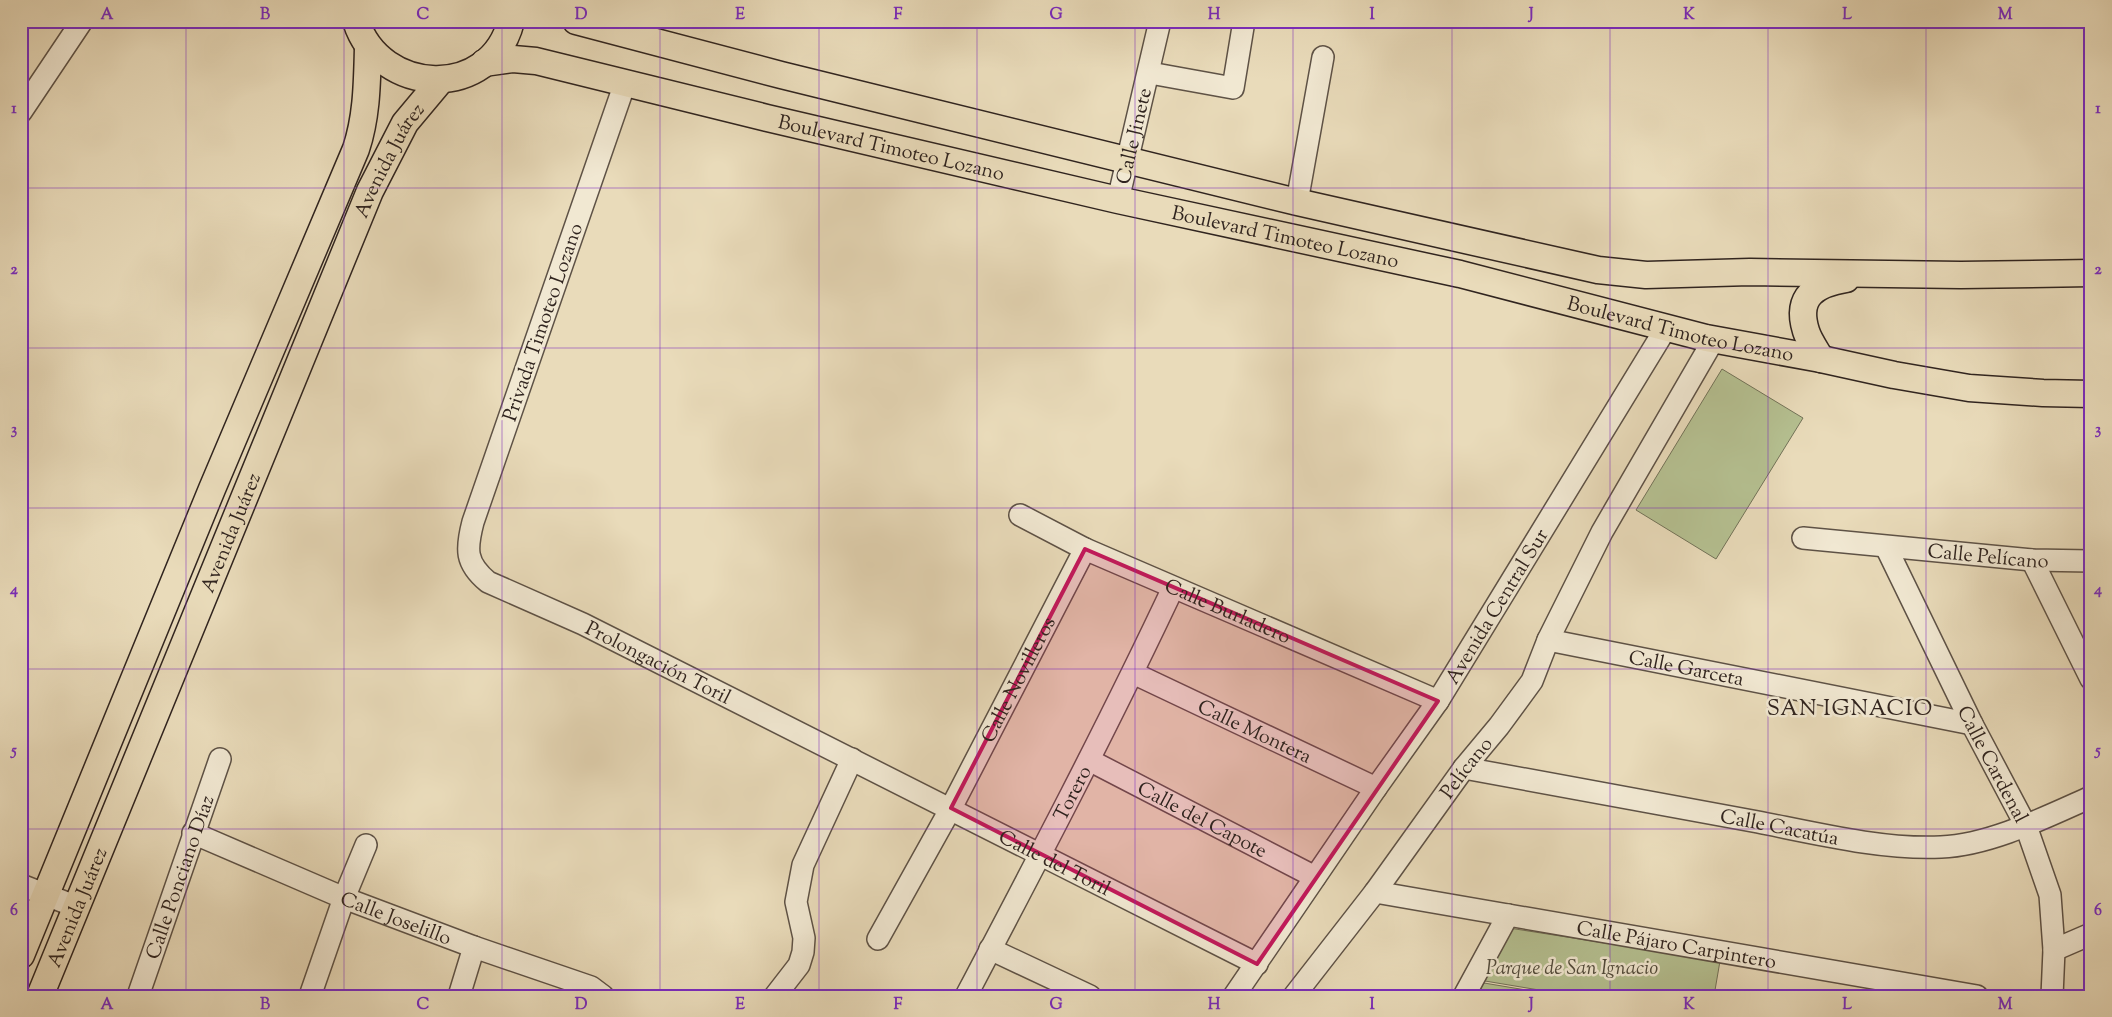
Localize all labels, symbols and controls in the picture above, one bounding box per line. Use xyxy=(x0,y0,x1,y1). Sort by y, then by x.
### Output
text: A xyxy=(101,4,114,27)
text: B xyxy=(260,4,270,27)
text: C xyxy=(417,4,430,27)
text: D xyxy=(575,4,588,27)
text: E xyxy=(735,4,745,27)
text: F xyxy=(894,4,903,27)
text: G xyxy=(1049,4,1063,27)
text: H xyxy=(1208,4,1221,27)
text: I xyxy=(1369,4,1375,27)
text: J xyxy=(1527,4,1534,27)
text: K xyxy=(1683,4,1695,27)
text: L xyxy=(1842,4,1852,27)
text: M xyxy=(1998,4,2013,27)
street label: Calle Jinete xyxy=(1110,85,1161,187)
text: 1 xyxy=(11,98,17,121)
street label: Avenida Juárez xyxy=(348,98,433,223)
text: 1 xyxy=(2095,98,2101,121)
street label: Boulevard Timoteo Lozano xyxy=(775,109,1007,190)
street label: Boulevard Timoteo Lozano xyxy=(1169,200,1401,277)
street label: Privada Timoteo Lozano xyxy=(497,220,592,426)
text: 2 xyxy=(10,259,18,282)
text: 2 xyxy=(2094,259,2102,282)
street label: Boulevard Timoteo Lozano xyxy=(1564,290,1796,371)
text: 3 xyxy=(11,419,18,442)
text: 3 xyxy=(2095,419,2102,442)
street label: Avenida Juárez xyxy=(195,469,270,598)
street label: Avenida Central Sur xyxy=(1440,524,1557,691)
street label: Calle Pelícano xyxy=(1926,538,2049,578)
street label: Calle Burladero xyxy=(1159,573,1295,653)
text: 4 xyxy=(9,579,18,602)
text: 4 xyxy=(2093,579,2102,602)
street label: Calle Novilleros xyxy=(975,612,1065,749)
street label: Prolongación Toril xyxy=(580,615,736,713)
street label: Calle Garceta xyxy=(1626,644,1746,695)
street label: Calle Montera xyxy=(1192,694,1316,772)
district label: SAN IGNACIO xyxy=(1767,694,1933,726)
street label: Calle Cardenal xyxy=(1948,701,2034,829)
street label: Pelícano xyxy=(1434,732,1501,806)
text: 5 xyxy=(9,740,17,763)
text: 5 xyxy=(2093,740,2101,763)
street label: Torero xyxy=(1048,761,1100,827)
street label: Calle del Capote xyxy=(1131,775,1272,867)
street label: Calle Ponciano Díaz xyxy=(140,792,223,964)
street label: Calle Cacatúa xyxy=(1718,803,1841,855)
street label: Calle del Toril xyxy=(993,824,1115,905)
street label: Avenida Juárez xyxy=(41,844,116,973)
street label: Calle Joselillo xyxy=(335,886,455,954)
text: 6 xyxy=(10,900,18,923)
text: 6 xyxy=(2094,900,2102,923)
street label: Calle Pájaro Carpintero xyxy=(1574,915,1778,978)
park label: Parque de San Ignacio xyxy=(1486,955,1658,984)
text: A xyxy=(101,994,114,1017)
text: B xyxy=(260,994,270,1017)
text: C xyxy=(417,994,430,1017)
text: D xyxy=(575,994,588,1017)
text: E xyxy=(735,994,745,1017)
text: F xyxy=(894,994,903,1017)
text: G xyxy=(1049,994,1063,1017)
text: H xyxy=(1208,994,1221,1017)
text: I xyxy=(1369,994,1375,1017)
text: J xyxy=(1527,994,1534,1017)
text: K xyxy=(1683,994,1695,1017)
text: L xyxy=(1842,994,1852,1017)
text: M xyxy=(1998,994,2013,1017)

